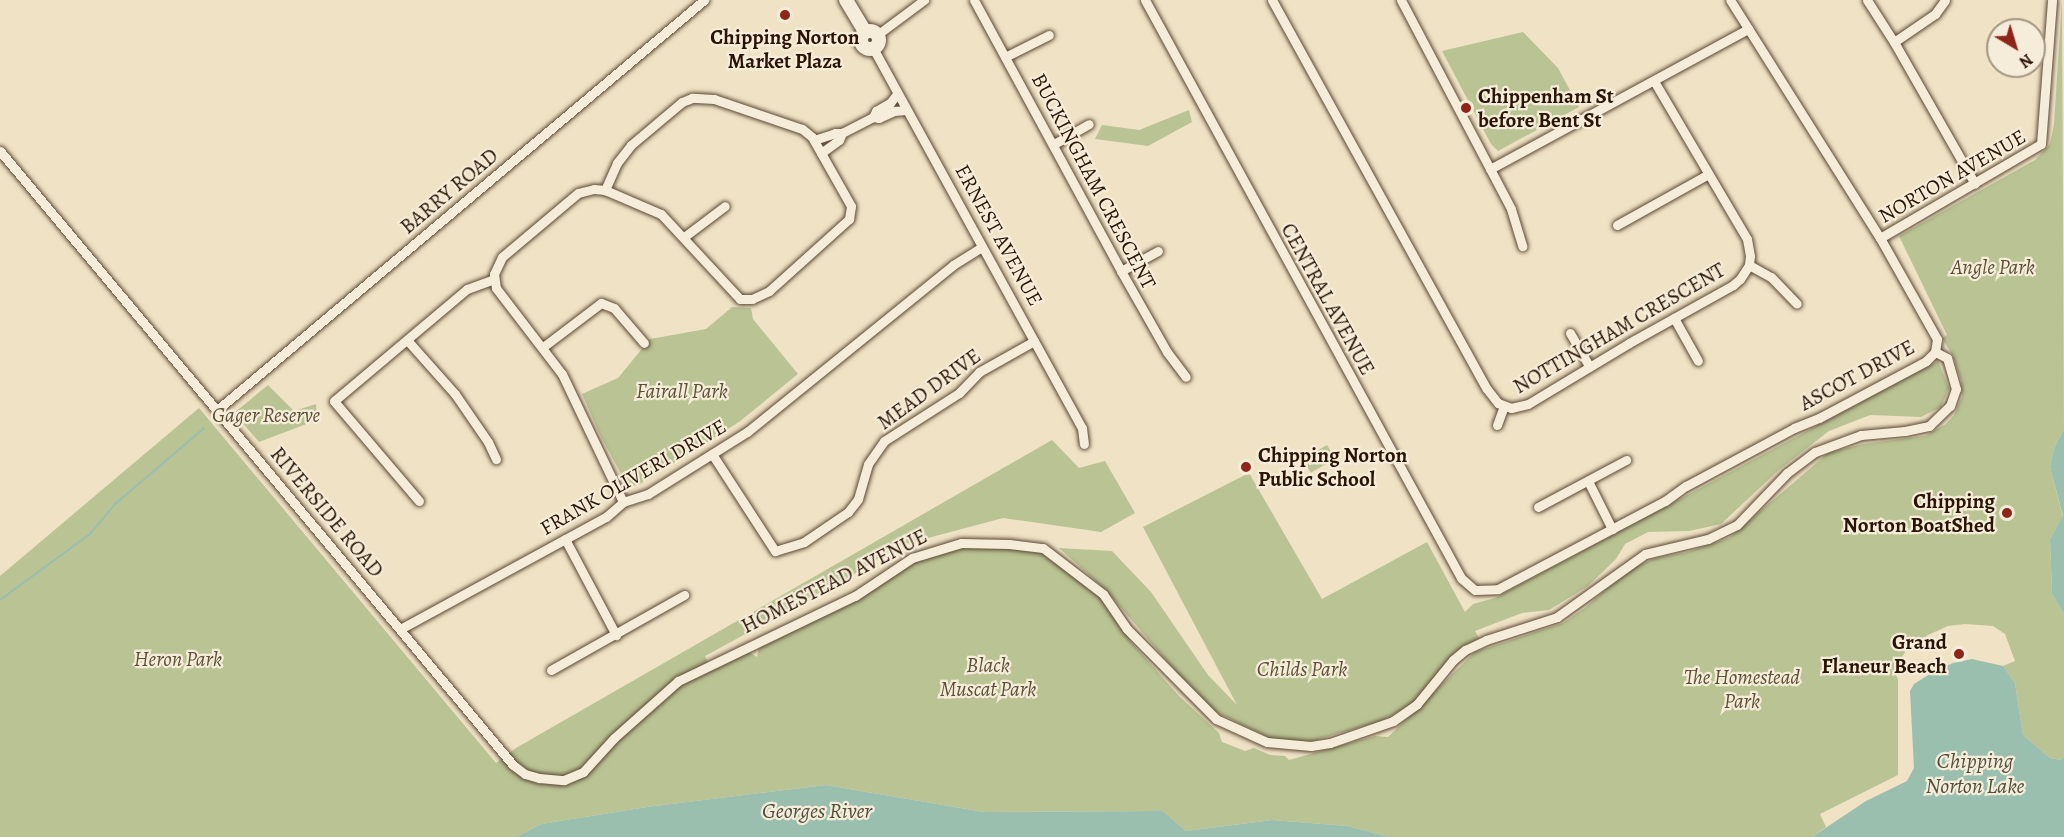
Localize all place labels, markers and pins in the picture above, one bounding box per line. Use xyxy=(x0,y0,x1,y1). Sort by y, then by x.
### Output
marker: Chipping Norton Market Plaza xyxy=(778,8,792,22)
place label: Chipping Norton Market Plaza xyxy=(710,24,860,74)
place label: Chippenham St before Bent St xyxy=(1478,83,1614,133)
marker: Chippenham St before Bent St xyxy=(1459,101,1473,115)
place label: Chipping Norton Public School xyxy=(1258,442,1407,492)
marker: Chipping Norton Public School xyxy=(1239,460,1253,474)
place label: Chipping Norton BoatShed xyxy=(1843,488,1995,538)
marker: Chipping Norton BoatShed xyxy=(2000,506,2014,520)
place label: Grand Flaneur Beach xyxy=(1821,629,1947,679)
marker: Grand Flaneur Beach xyxy=(1952,647,1966,661)

